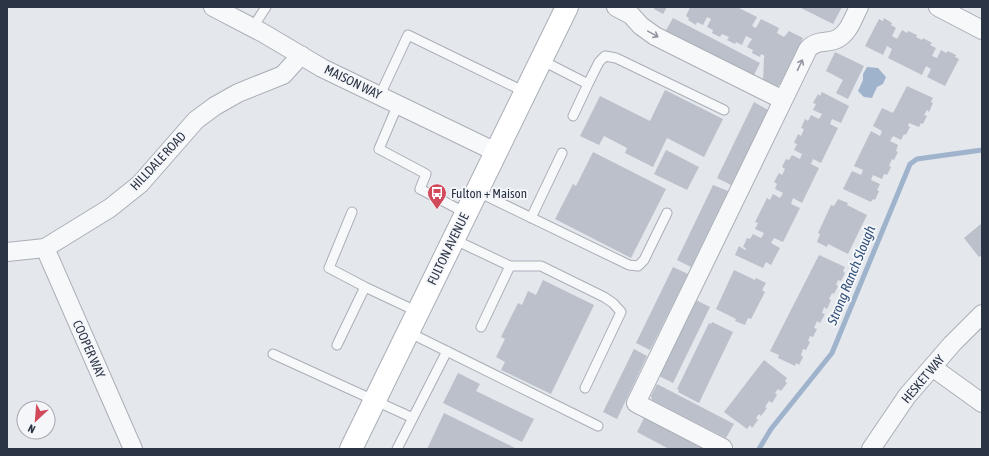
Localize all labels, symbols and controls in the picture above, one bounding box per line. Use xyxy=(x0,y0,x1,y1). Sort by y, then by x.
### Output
one-way arrow xyxy=(647,30,659,38)
one-way arrow xyxy=(797,60,804,72)
street label: MAISON WAY xyxy=(322,62,384,102)
street label: HILLDALE ROAD xyxy=(127,129,189,193)
bus stop icon: Fulton + Maison xyxy=(426,182,448,210)
place label: Fulton + Maison xyxy=(451,186,527,201)
street label: FULTON AVENUE xyxy=(424,210,472,287)
water label: Strong Ranch Slough xyxy=(823,223,878,328)
street label: COOPER WAY xyxy=(70,318,108,380)
street label: HESKET WAY xyxy=(898,352,948,406)
north arrow xyxy=(16,400,56,440)
text: N xyxy=(26,422,37,436)

